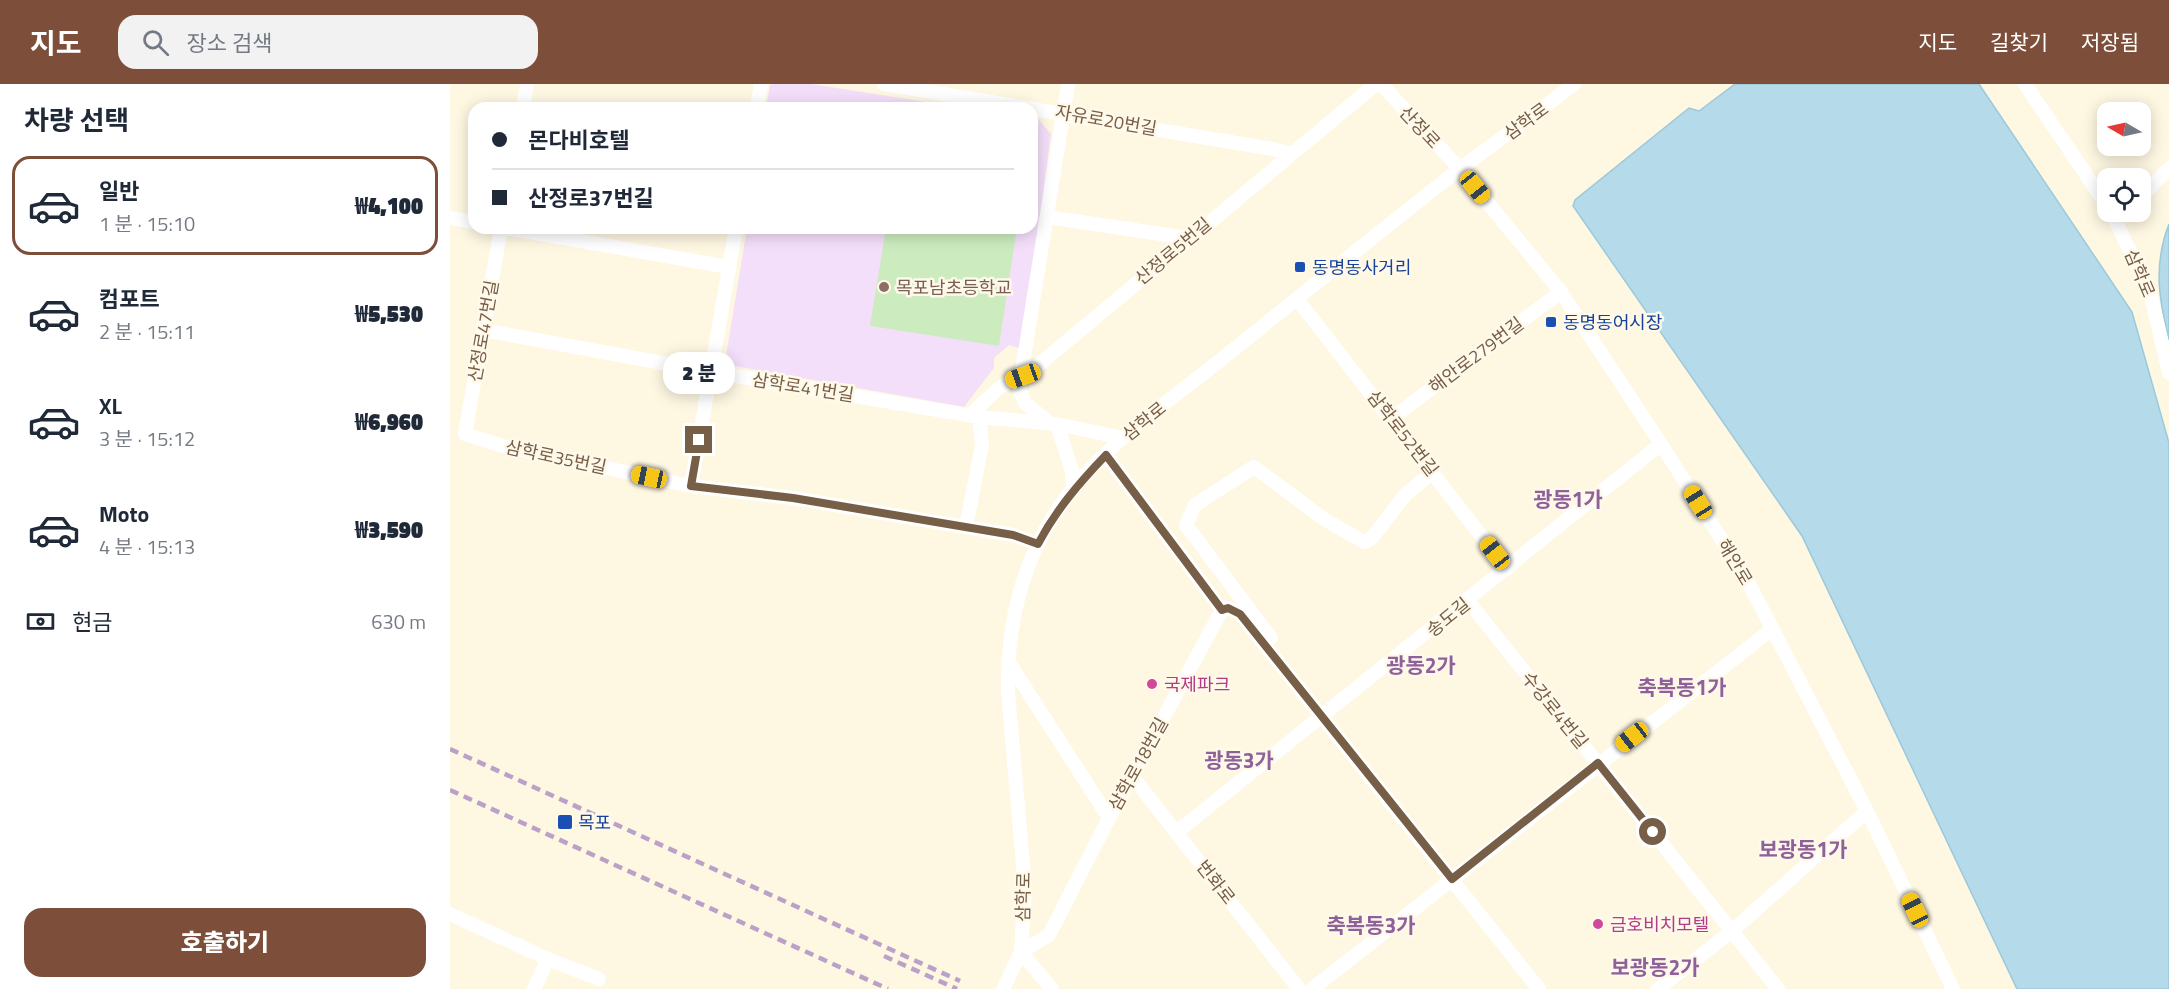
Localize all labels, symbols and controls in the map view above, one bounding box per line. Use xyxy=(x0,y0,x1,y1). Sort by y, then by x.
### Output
search box xyxy=(118,15,538,69)
text: 지도 xyxy=(30,21,82,64)
icon: search xyxy=(139,26,172,59)
text: 장소 검색 xyxy=(187,26,272,60)
text: 지도 xyxy=(1918,26,1957,58)
text: 길찾기 xyxy=(1990,26,2048,58)
text: 저장됨 xyxy=(2081,26,2139,58)
street label: 삼학로 xyxy=(1498,95,1554,147)
street label: 자유로20번길 xyxy=(1053,98,1159,142)
text: 차량 선택 xyxy=(24,99,129,140)
street label: 산정로 xyxy=(1393,100,1447,154)
north arrow xyxy=(2097,102,2151,156)
map controls xyxy=(2097,102,2151,222)
text: 몬다비호텔 xyxy=(528,123,629,157)
car xyxy=(1457,167,1493,207)
button: locate xyxy=(2097,168,2151,222)
text: 일반 xyxy=(99,174,139,208)
icon: car xyxy=(27,179,81,233)
text: 산정로37번길 xyxy=(528,181,654,215)
text: ₩4,100 xyxy=(355,189,423,223)
text: 1 분 · 15:10 xyxy=(99,208,195,239)
street label: 산정로5번길 xyxy=(1129,211,1217,291)
street label: 삼학로 xyxy=(2118,245,2162,301)
place label: 동명동사거리 xyxy=(1312,254,1411,281)
marker: 동명동사거리 xyxy=(1293,260,1307,274)
place label: 목포남초등학교 xyxy=(896,274,1012,301)
street label: 산정로47번길 xyxy=(461,278,505,384)
marker: 목포남초등학교 xyxy=(877,280,891,294)
text: 컴포트 xyxy=(99,282,160,316)
icon: car xyxy=(27,287,81,341)
text: ₩5,530 xyxy=(355,297,423,331)
place label: 동명동어시장 xyxy=(1563,309,1662,336)
street label: 해안로279번길 xyxy=(1423,310,1529,400)
marker: 동명동어시장 xyxy=(1544,315,1558,329)
text: 2 분 · 15:11 xyxy=(99,316,195,347)
callout: 2 분 xyxy=(663,353,735,395)
text: 2 분 xyxy=(682,357,716,388)
car xyxy=(1003,361,1043,391)
street label: 삼학로41번길 xyxy=(750,366,856,408)
street label: 삼학로52번길 xyxy=(1361,384,1445,482)
text: XL xyxy=(99,389,122,423)
icon: car xyxy=(27,395,81,449)
street label: 삼학로 xyxy=(1116,395,1172,447)
text: ₩6,960 xyxy=(355,405,423,439)
text: 3 분 · 15:12 xyxy=(99,423,195,454)
route end xyxy=(685,426,712,453)
street label: 삼학로35번길 xyxy=(503,433,609,481)
car xyxy=(630,464,668,490)
car xyxy=(1681,482,1715,522)
district label: 광동1가 xyxy=(1533,483,1603,515)
text: Moto xyxy=(99,497,149,531)
icon: car xyxy=(27,503,81,557)
text: ₩3,590 xyxy=(355,513,423,547)
text: 4 분 · 15:13 xyxy=(99,531,195,562)
car xyxy=(1477,533,1513,573)
street label: 해안로 xyxy=(1711,534,1759,590)
street label: 송도길 xyxy=(1420,591,1476,643)
icon: cash xyxy=(24,605,57,638)
text: 현금 xyxy=(72,605,112,639)
text: 630 m xyxy=(371,606,426,637)
district label: 광동2가 xyxy=(1386,649,1456,681)
street label: 수강로4번길 xyxy=(1515,665,1595,755)
place label: 국제파크 xyxy=(1164,671,1230,698)
district label: 축복동1가 xyxy=(1637,671,1727,703)
marker: 국제파크 xyxy=(1145,677,1159,691)
street label: 삼학로18번길 xyxy=(1101,712,1175,816)
car xyxy=(1612,719,1652,755)
district label: 광동3가 xyxy=(1204,744,1274,776)
place label: 목포 xyxy=(578,809,611,836)
marker: 목포 xyxy=(556,813,574,831)
route start xyxy=(1639,818,1666,845)
district label: 보광동1가 xyxy=(1758,833,1848,865)
street label: 번화로 xyxy=(1190,854,1242,910)
street label: 삼학로 xyxy=(1009,872,1037,922)
car xyxy=(1899,890,1931,930)
button: 호출하기 xyxy=(24,908,426,977)
district label: 축복동3가 xyxy=(1326,909,1416,941)
place label: 금호비치모텔 xyxy=(1610,911,1709,938)
marker: 금호비치모텔 xyxy=(1591,917,1605,931)
district label: 보광동2가 xyxy=(1610,951,1700,983)

